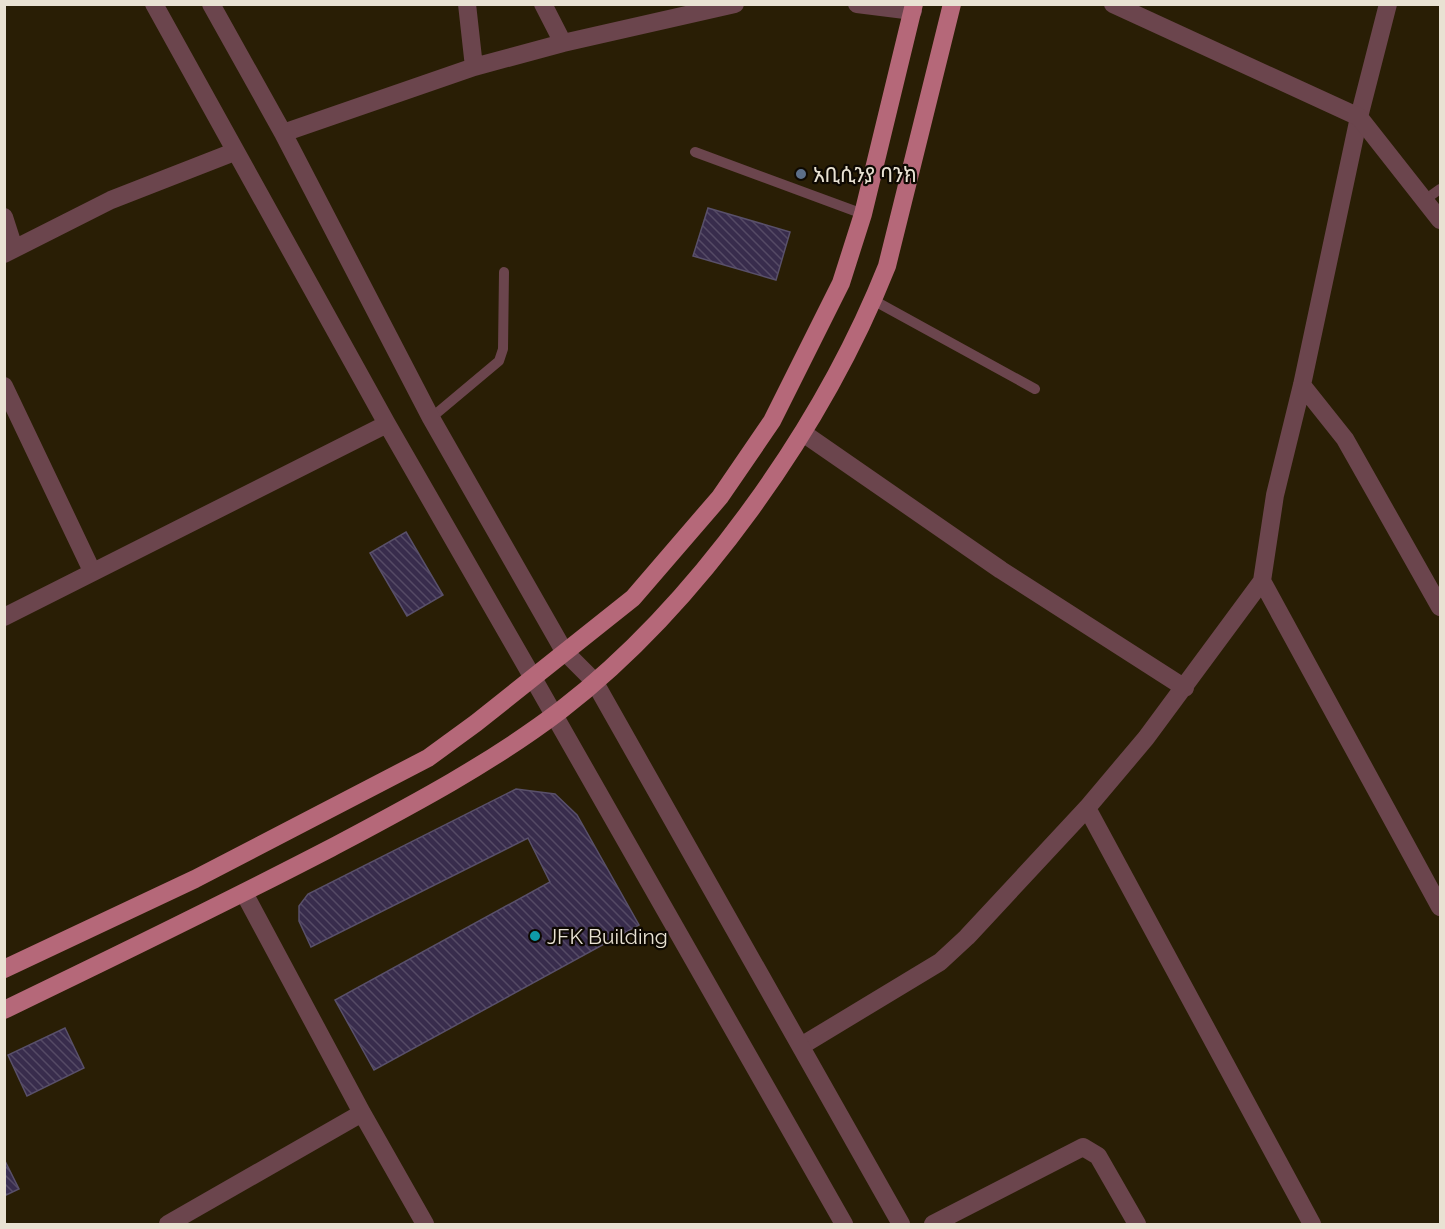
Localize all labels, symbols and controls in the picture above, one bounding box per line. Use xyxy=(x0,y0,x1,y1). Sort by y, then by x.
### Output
place label: አቢሲንያ ባንክ xyxy=(813,162,917,187)
marker: አቢሲንያ ባንክ xyxy=(794,167,808,181)
place label: JFK Building xyxy=(547,924,668,949)
marker: JFK Building xyxy=(528,929,542,943)

